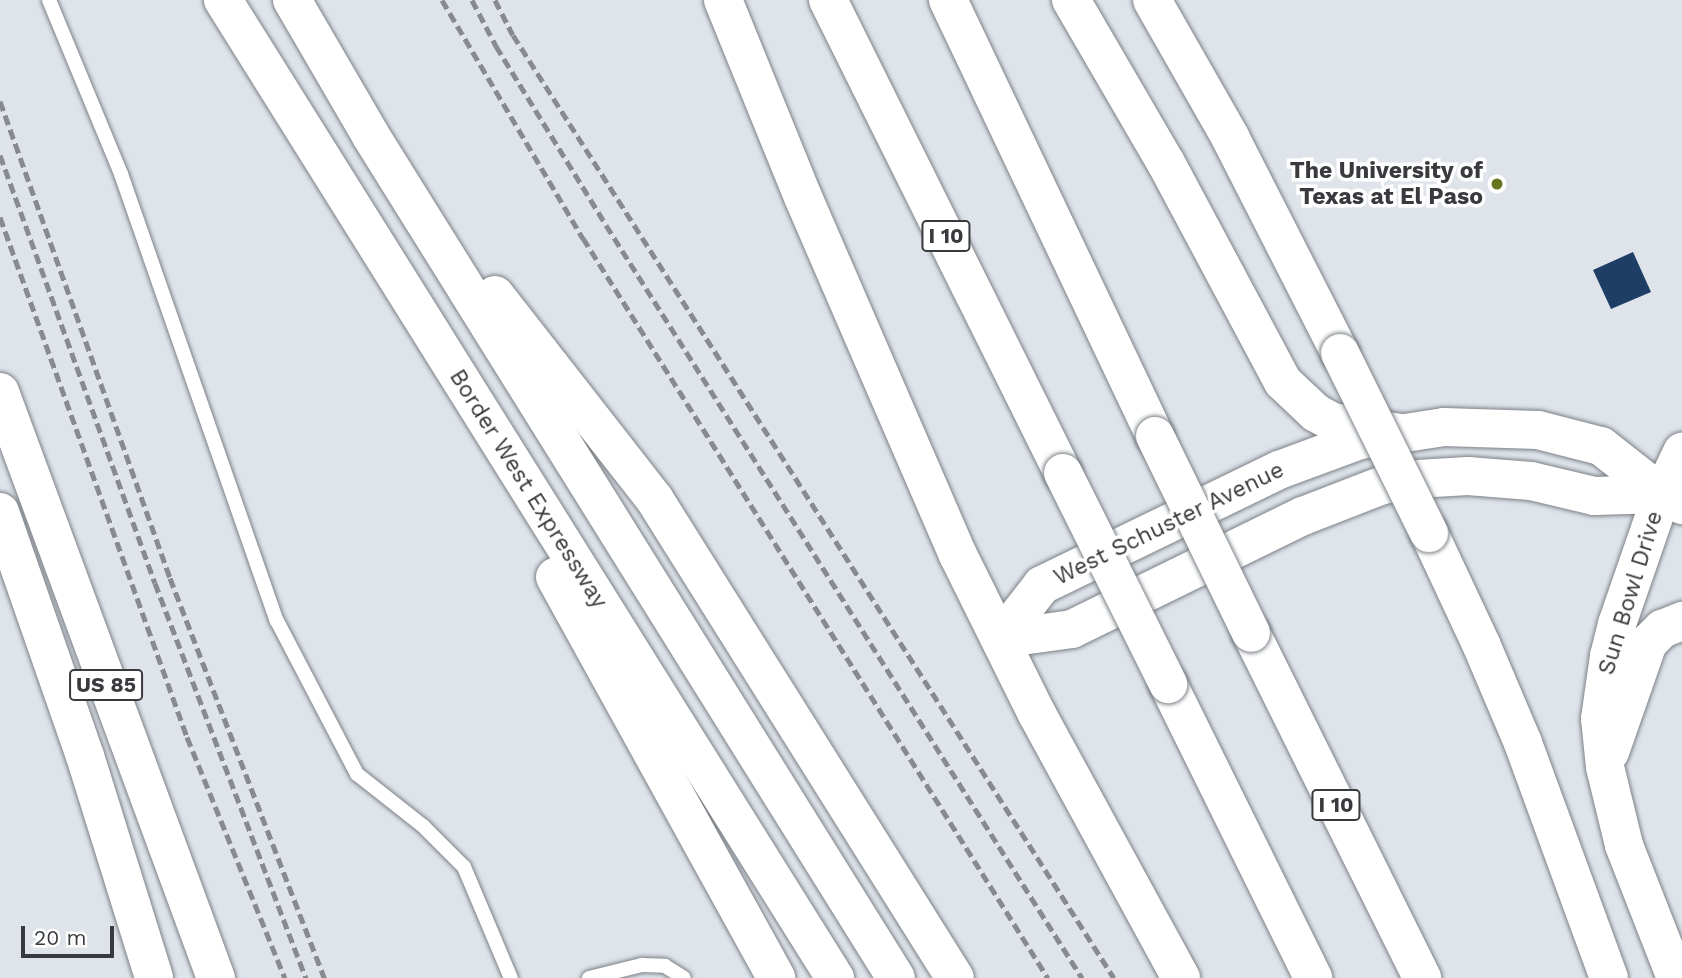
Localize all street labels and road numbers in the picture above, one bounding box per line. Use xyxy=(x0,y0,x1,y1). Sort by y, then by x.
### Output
road number: I 10 xyxy=(920,218,972,254)
street label: Border West Expressway xyxy=(443,364,613,614)
street label: West Schuster Avenue xyxy=(1049,456,1289,592)
street label: Sun Bowl Drive xyxy=(1593,507,1669,679)
road number: US 85 xyxy=(68,668,144,702)
road number: I 10 xyxy=(1310,788,1362,822)

